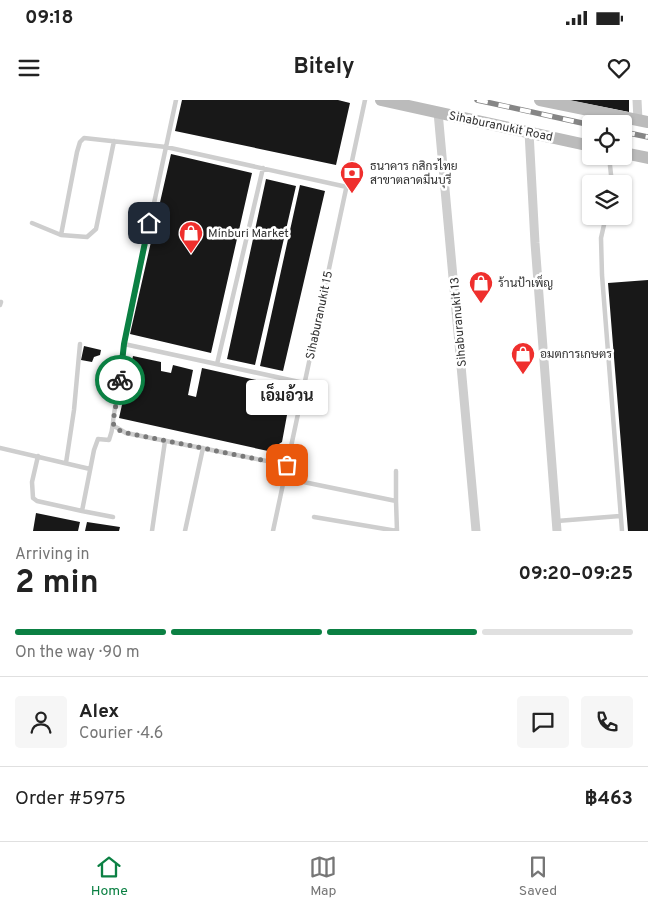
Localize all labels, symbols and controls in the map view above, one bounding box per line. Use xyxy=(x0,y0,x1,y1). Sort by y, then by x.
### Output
text: 09:18 xyxy=(25,6,73,30)
icon: menu xyxy=(15,54,43,82)
text: Bitely xyxy=(293,54,355,81)
icon: heart xyxy=(605,54,633,82)
street label: Sihaburanukit Road xyxy=(447,108,554,146)
map controls xyxy=(582,115,632,225)
button: locate xyxy=(582,115,632,165)
place label: ธนาคาร กสิกรไทย สาขาตลาดมีนบุรี xyxy=(370,158,458,189)
bank icon: ธนาคาร กสิกรไทย สาขาตลาดมีนบุรี xyxy=(339,160,365,194)
button: layers xyxy=(582,175,632,225)
pin xyxy=(128,202,170,244)
icon: home xyxy=(135,209,163,237)
shop icon: Minburi Market xyxy=(178,220,204,254)
place label: Minburi Market xyxy=(208,226,289,242)
street label: Sihaburanukit 15 xyxy=(303,269,337,361)
shop icon: ร้านป้าเพ็ญ xyxy=(468,270,494,304)
place label: ร้านป้าเพ็ญ xyxy=(498,274,553,292)
street label: Sihaburanukit 13 xyxy=(447,276,471,367)
shop icon: อมตการเกษตร xyxy=(510,341,536,375)
place label: อมตการเกษตร xyxy=(540,347,612,363)
courier xyxy=(95,355,145,405)
icon: bike xyxy=(106,366,134,394)
callout: เอ็มอ้วน xyxy=(246,380,328,415)
text: เอ็มอ้วน xyxy=(260,387,314,407)
pin xyxy=(266,444,308,486)
icon: bag xyxy=(273,451,301,479)
text: Arriving in xyxy=(15,545,90,565)
text: 09:20–09:25 xyxy=(519,562,633,586)
text: 2 min xyxy=(15,564,99,604)
text: On the way · 90 m xyxy=(15,643,140,663)
button: person xyxy=(15,696,67,748)
button: chat xyxy=(517,696,569,748)
button: phone xyxy=(581,696,633,748)
text: Alex xyxy=(79,700,119,724)
text: Courier · 4.6 xyxy=(79,724,163,744)
text: Order #5975 xyxy=(15,787,126,811)
text: ฿463 xyxy=(585,787,633,811)
tab: Home xyxy=(91,853,128,900)
tab: Map xyxy=(309,853,337,900)
tab: Saved xyxy=(519,853,557,900)

